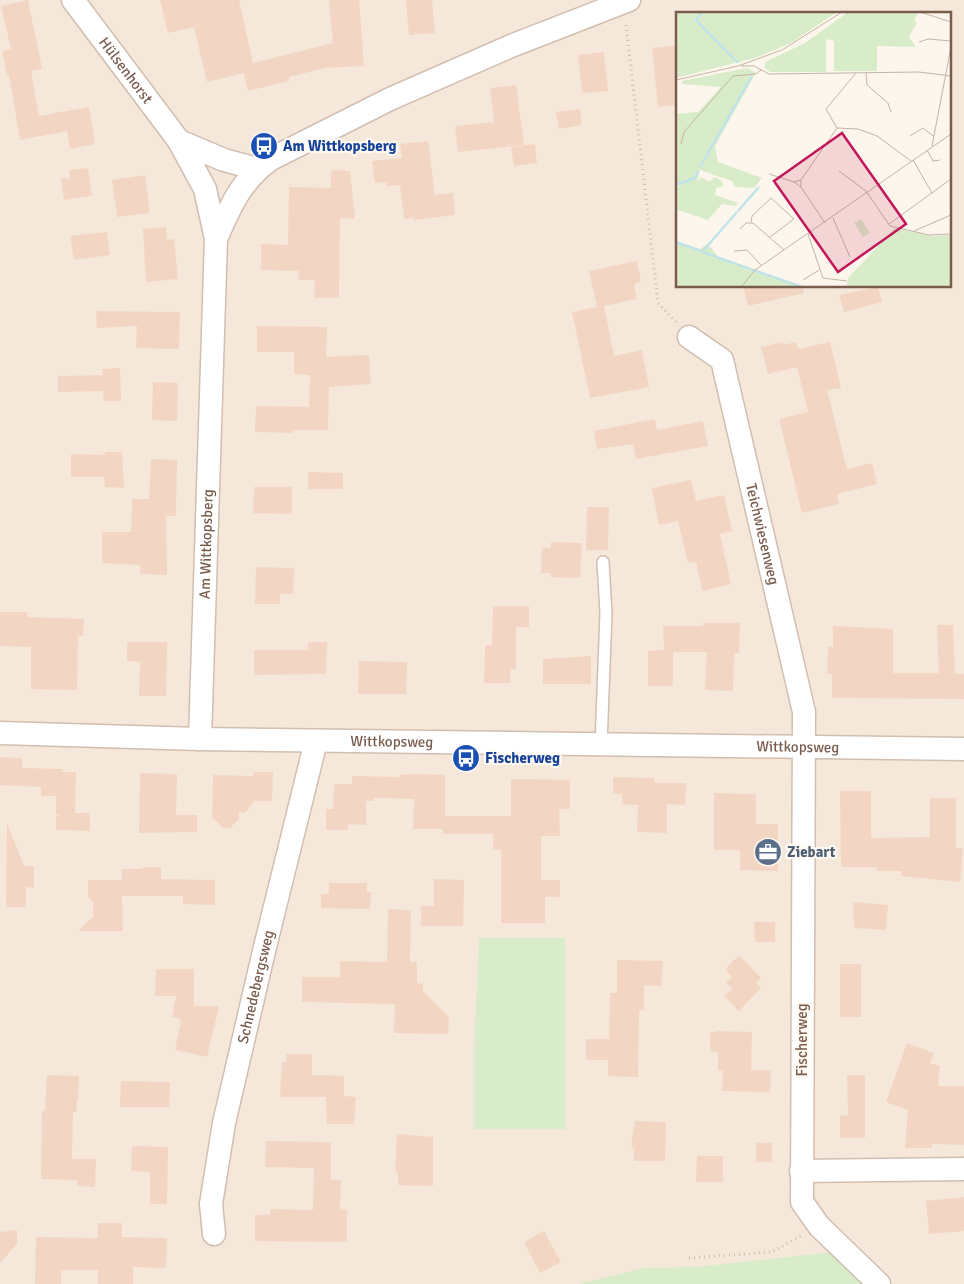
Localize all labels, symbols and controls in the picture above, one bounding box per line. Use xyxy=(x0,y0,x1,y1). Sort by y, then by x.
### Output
inset map xyxy=(676,12,952,288)
street label: Hülsenhorst xyxy=(95,34,157,107)
bus stop icon: Am Wittkopsberg xyxy=(249,131,279,161)
place label: Am Wittkopsberg xyxy=(283,137,397,155)
street label: Teichwiesenweg xyxy=(742,482,783,587)
street label: Am Wittkopsberg xyxy=(195,489,217,599)
street label: Wittkopsweg xyxy=(350,732,434,751)
street label: Wittkopsweg xyxy=(756,737,839,756)
bus stop icon: Fischerweg xyxy=(451,743,481,773)
place label: Fischerweg xyxy=(485,749,560,767)
office icon: Ziebart xyxy=(753,837,783,867)
place label: Ziebart xyxy=(787,843,836,861)
street label: Schnedebergsweg xyxy=(234,928,278,1045)
street label: Fischerweg xyxy=(793,1003,811,1077)

